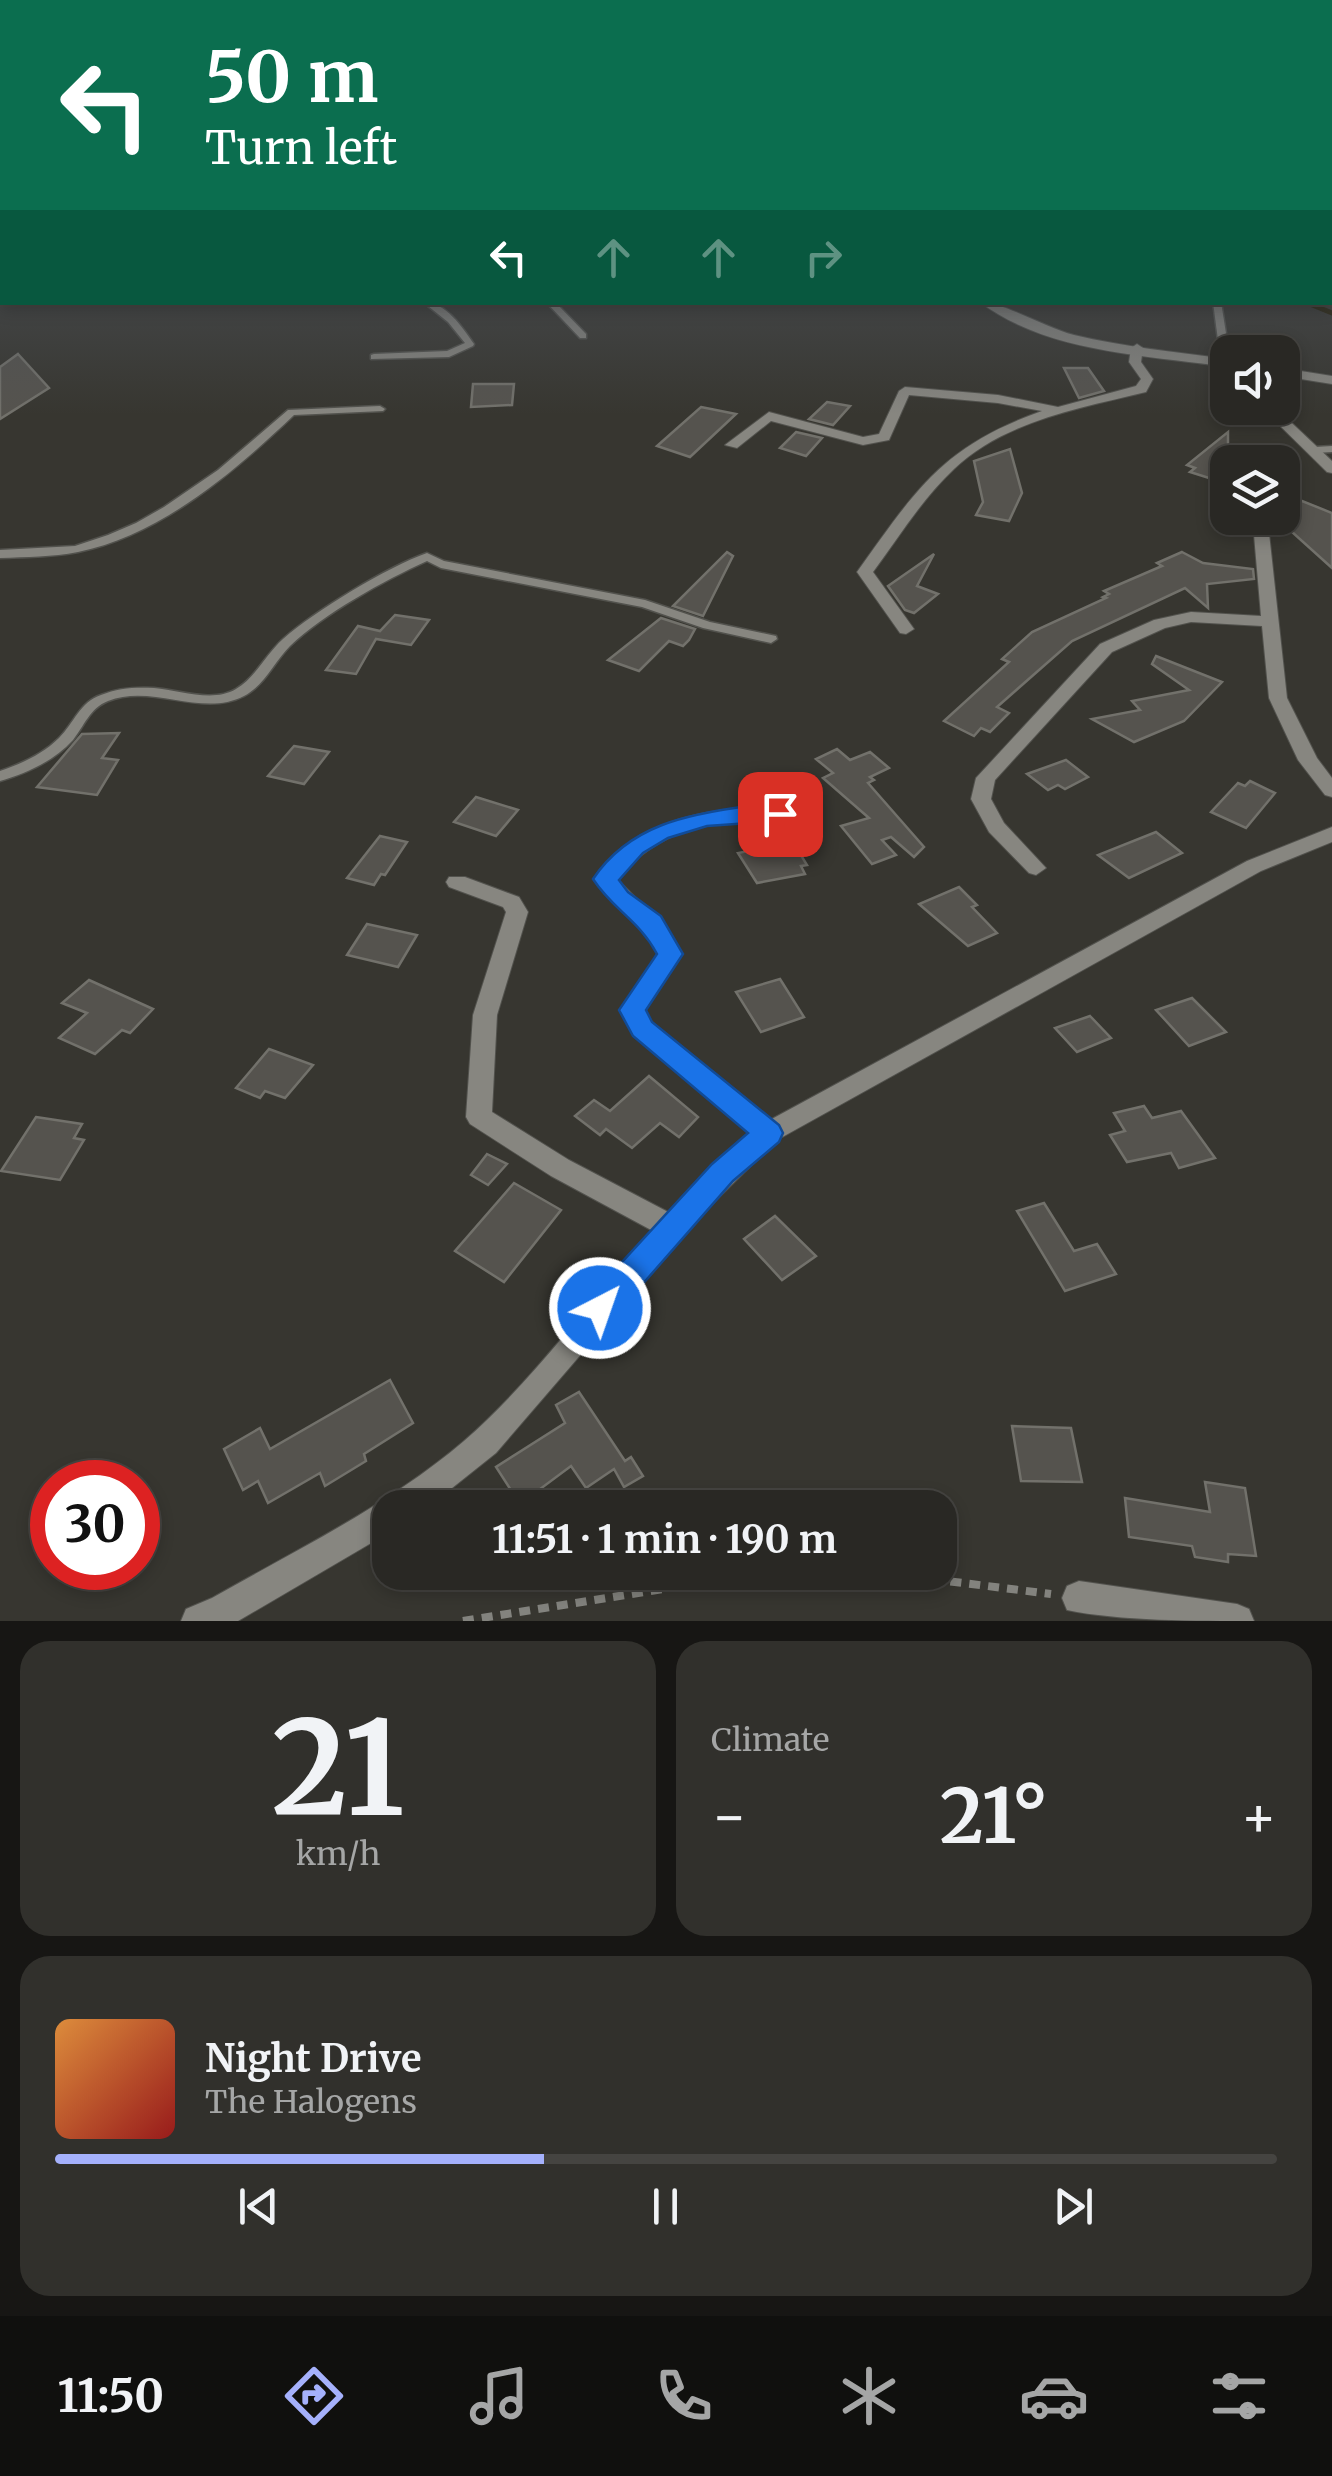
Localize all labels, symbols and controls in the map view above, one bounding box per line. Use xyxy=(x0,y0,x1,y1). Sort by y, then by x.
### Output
text: 50 m xyxy=(205,33,378,121)
icon: left xyxy=(40,40,170,170)
text: Turn left xyxy=(205,120,397,176)
icon: left xyxy=(481,230,536,285)
icon: ahead xyxy=(586,230,641,285)
icon: ahead xyxy=(691,230,746,285)
icon: right xyxy=(796,230,851,285)
map controls xyxy=(1210,335,1300,535)
button: sound xyxy=(1210,335,1300,425)
button: layers xyxy=(1210,445,1300,535)
pin xyxy=(738,772,823,857)
icon: arrive xyxy=(753,787,808,842)
position arrow xyxy=(548,1256,652,1360)
speed limit sign: 30 xyxy=(30,1460,160,1590)
text: 11:51 · 1 min · 190 m xyxy=(492,1516,837,1563)
text: 21 xyxy=(271,1687,405,1850)
text: Climate xyxy=(711,1720,829,1760)
text: 21° xyxy=(940,1769,1048,1863)
text: − xyxy=(711,1782,748,1851)
text: + xyxy=(1240,1782,1277,1851)
text: km/h xyxy=(296,1834,380,1874)
text: Night Drive xyxy=(205,2035,422,2082)
text: The Halogens xyxy=(205,2082,417,2122)
icon: previous xyxy=(231,2179,286,2234)
icon: pause xyxy=(638,2179,693,2234)
icon: next xyxy=(1046,2179,1101,2234)
icon: directions xyxy=(279,2361,349,2431)
icon: music xyxy=(464,2361,534,2431)
icon: phone xyxy=(649,2361,719,2431)
icon: climate xyxy=(834,2361,904,2431)
icon: car xyxy=(1019,2361,1089,2431)
icon: filters xyxy=(1204,2361,1274,2431)
text: 11:50 xyxy=(58,2368,164,2424)

